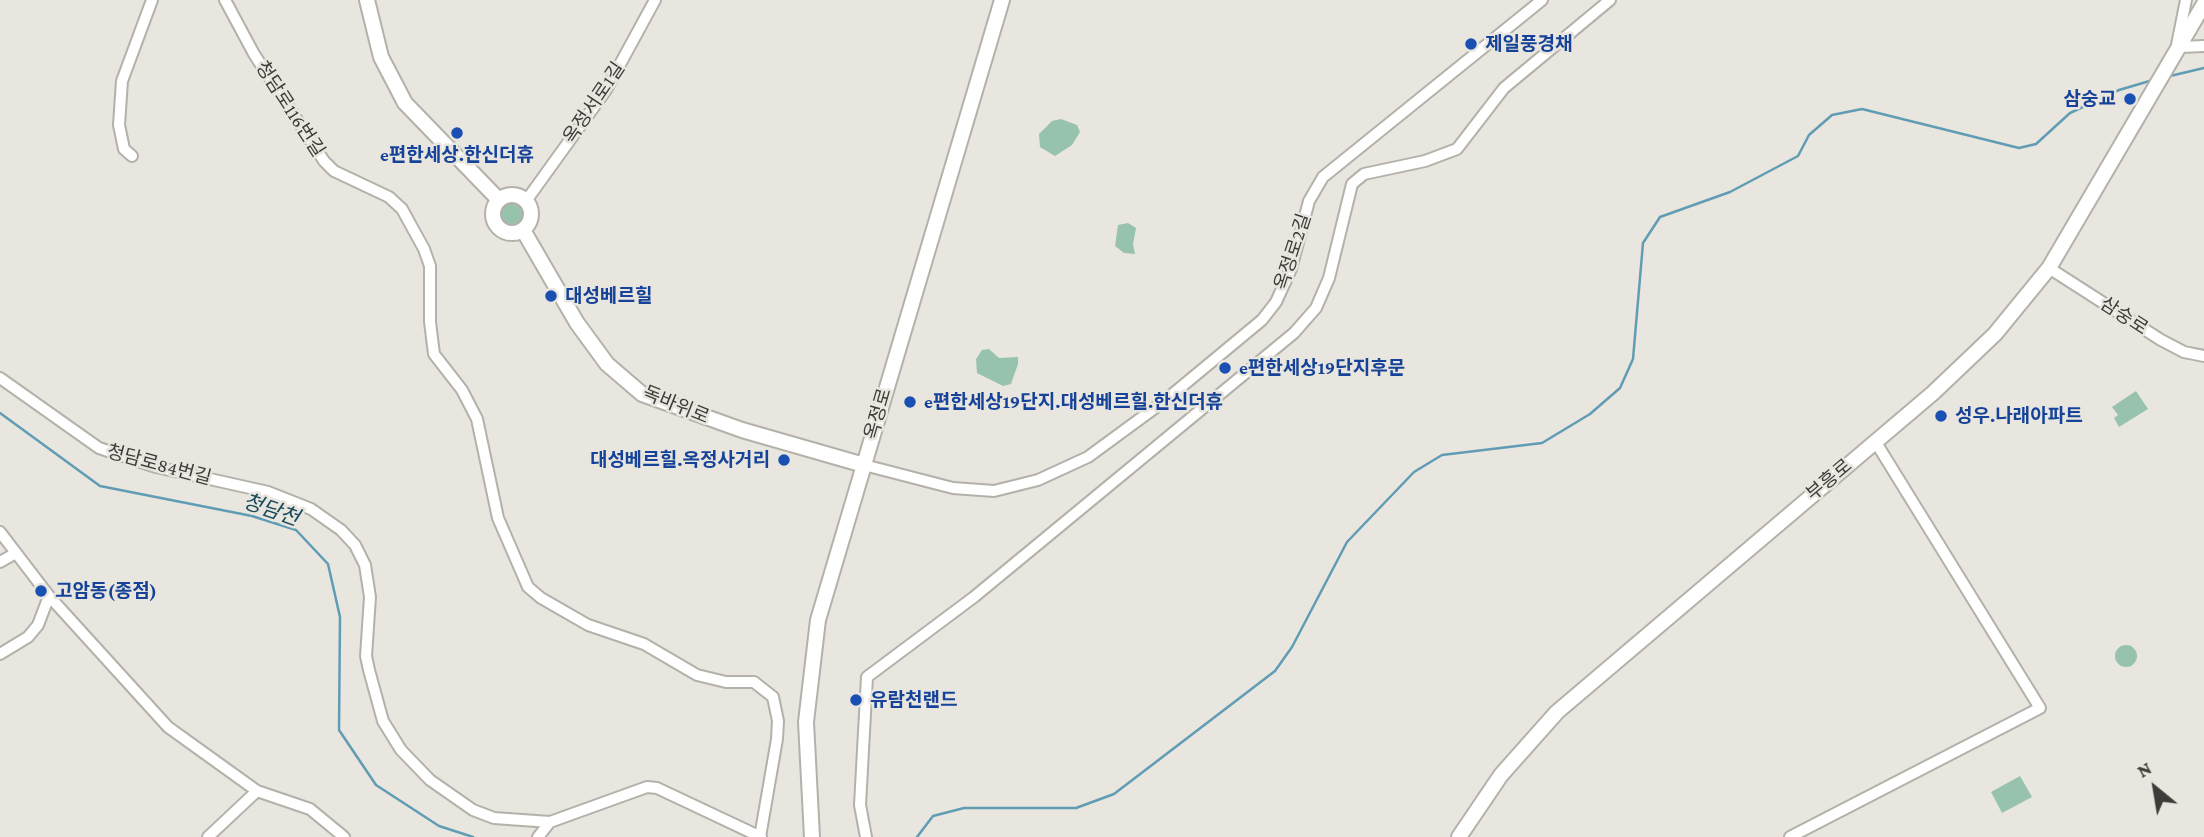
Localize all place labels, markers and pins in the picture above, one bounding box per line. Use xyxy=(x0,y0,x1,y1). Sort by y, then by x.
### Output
place label: 제일풍경채 xyxy=(1485,33,1572,55)
marker: 제일풍경채 xyxy=(1463,36,1479,52)
place label: 삼숭교 xyxy=(2064,88,2116,110)
marker: 삼숭교 xyxy=(2122,91,2138,107)
marker: e편한세상.한신더휴 xyxy=(449,125,465,141)
place label: e편한세상.한신더휴 xyxy=(380,144,534,166)
place label: 대성베르힐 xyxy=(565,285,652,307)
marker: 대성베르힐 xyxy=(543,288,559,304)
place label: e편한세상19단지후문 xyxy=(1239,357,1405,379)
marker: e편한세상19단지후문 xyxy=(1217,360,1233,376)
place label: e편한세상19단지.대성베르힐.한신더휴 xyxy=(924,391,1223,413)
marker: e편한세상19단지.대성베르힐.한신더휴 xyxy=(902,394,918,410)
place label: 성우.나래아파트 xyxy=(1955,405,2083,427)
marker: 성우.나래아파트 xyxy=(1933,408,1949,424)
place label: 대성베르힐.옥정사거리 xyxy=(590,449,770,471)
marker: 대성베르힐.옥정사거리 xyxy=(776,452,792,468)
place label: 고암동(종점) xyxy=(55,580,157,602)
marker: 고암동(종점) xyxy=(33,583,49,599)
place label: 유람천랜드 xyxy=(870,689,957,711)
marker: 유람천랜드 xyxy=(848,692,864,708)

